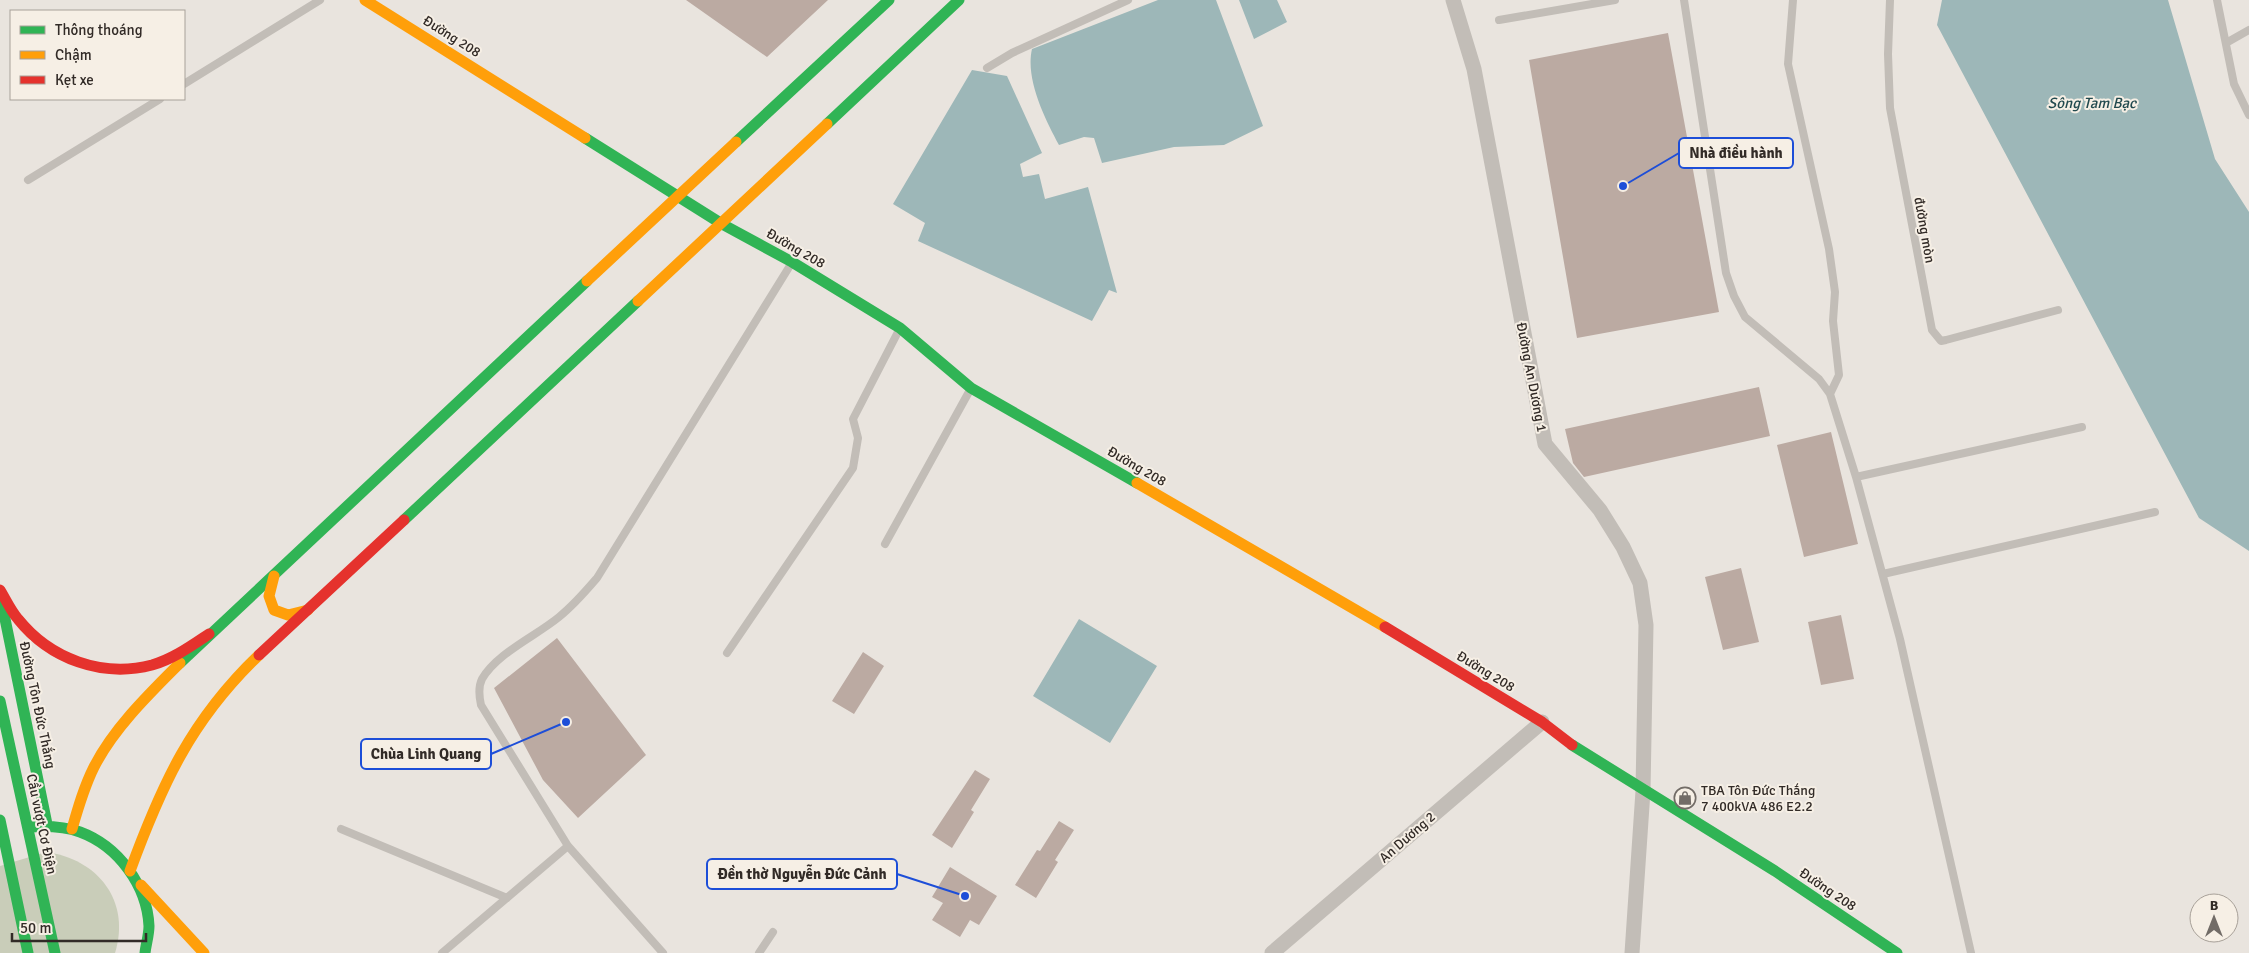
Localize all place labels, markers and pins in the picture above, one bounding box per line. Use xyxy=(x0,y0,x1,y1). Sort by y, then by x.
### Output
callout: Nhà điều hành xyxy=(1679,138,1793,168)
callout: Chùa Linh Quang xyxy=(361,739,491,769)
place label: TBA Tôn Đức Thắng 7 400kVA 486 E2.2 xyxy=(1701,782,1815,815)
shop icon: TBA Tôn Đức Thắng 7 400kVA 486 E2.2 xyxy=(1673,786,1697,810)
callout: Đền thờ Nguyễn Đức Cảnh xyxy=(707,859,897,889)

